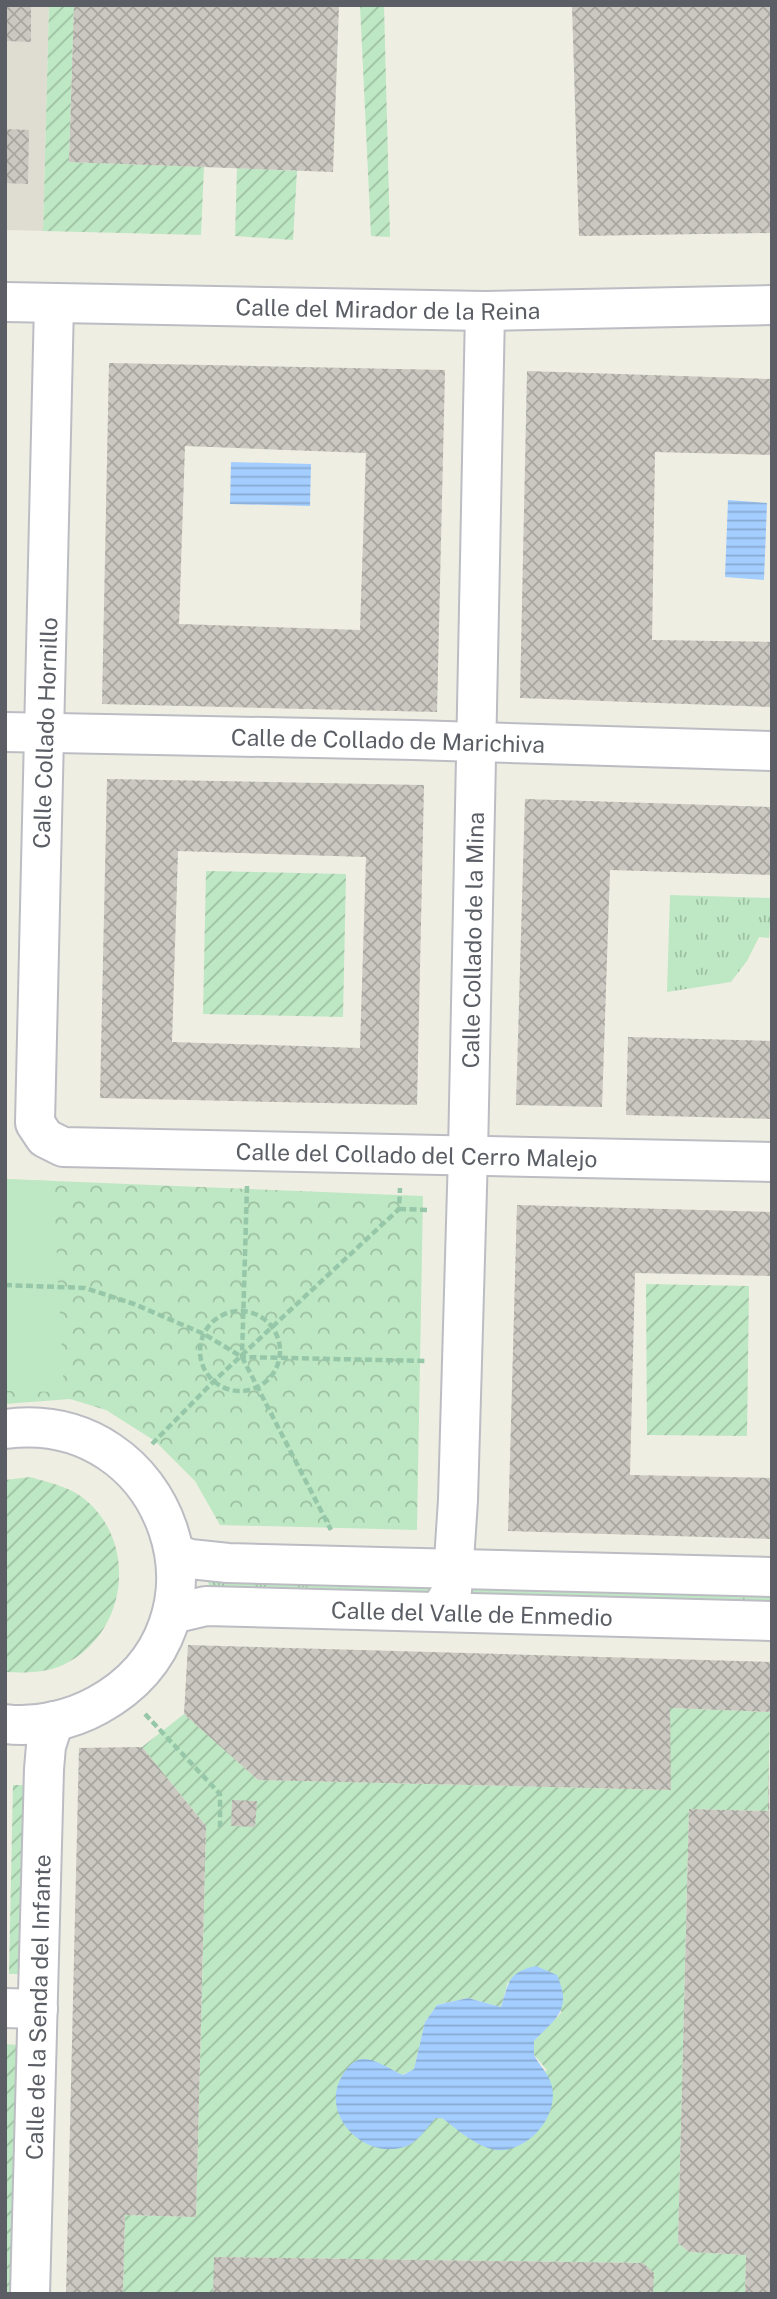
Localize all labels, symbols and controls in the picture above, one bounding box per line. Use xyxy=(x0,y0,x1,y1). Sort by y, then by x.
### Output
street label: Calle del Mirador de la Reina xyxy=(235,293,541,325)
street label: Calle Collado Hornillo xyxy=(27,617,63,849)
street label: Calle de Collado de Marichiva xyxy=(231,723,545,758)
street label: Calle Collado de la Mina xyxy=(456,812,488,1069)
street label: Calle del Collado del Cerro Malejo xyxy=(235,1137,598,1172)
street label: Calle del Valle de Enmedio xyxy=(331,1596,613,1630)
street label: Calle de la Senda del Infante xyxy=(20,1854,55,2160)

